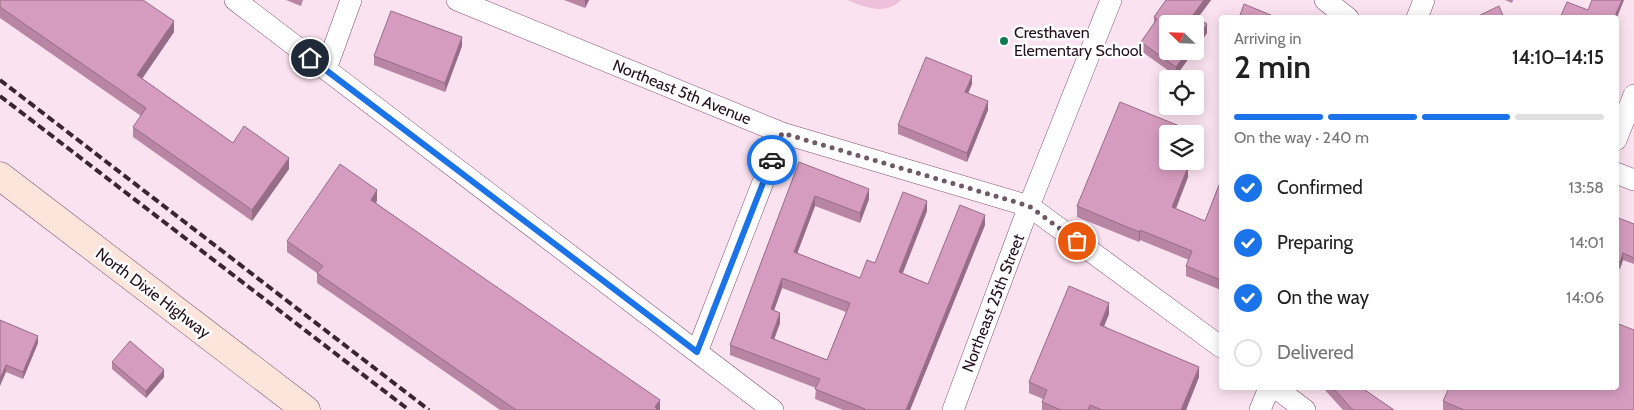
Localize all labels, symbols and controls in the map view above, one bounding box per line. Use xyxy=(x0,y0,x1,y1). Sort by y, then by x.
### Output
north arrow xyxy=(1159,15,1204,60)
map controls xyxy=(1159,15,1204,170)
place label: Cresthaven Elementary School xyxy=(1014,23,1142,60)
text: Arriving in xyxy=(1234,29,1301,48)
marker: Cresthaven Elementary School xyxy=(998,35,1010,47)
pin xyxy=(289,37,331,79)
icon: home xyxy=(296,44,324,72)
text: 14:10–14:15 xyxy=(1512,46,1604,69)
text: 2 min xyxy=(1234,47,1311,86)
street label: Northeast 5th Avenue xyxy=(610,56,754,128)
button: locate xyxy=(1159,70,1204,115)
button: layers xyxy=(1159,125,1204,170)
text: On the way · 240 m xyxy=(1234,128,1369,147)
courier xyxy=(747,135,797,185)
icon: car xyxy=(758,146,786,174)
icon: check xyxy=(1234,174,1262,202)
text: Confirmed xyxy=(1277,176,1363,199)
text: 13:58 xyxy=(1568,178,1604,197)
pin xyxy=(1056,220,1098,262)
icon: bag xyxy=(1063,227,1091,255)
icon: check xyxy=(1234,229,1262,257)
street label: Northeast 25th Street xyxy=(958,231,1028,375)
text: Preparing xyxy=(1277,231,1353,254)
text: 14:01 xyxy=(1570,233,1604,252)
street label: North Dixie Highway xyxy=(92,244,214,342)
icon: check xyxy=(1234,284,1262,312)
text: On the way xyxy=(1277,286,1369,309)
text: 14:06 xyxy=(1566,288,1604,307)
text: Delivered xyxy=(1277,341,1354,364)

